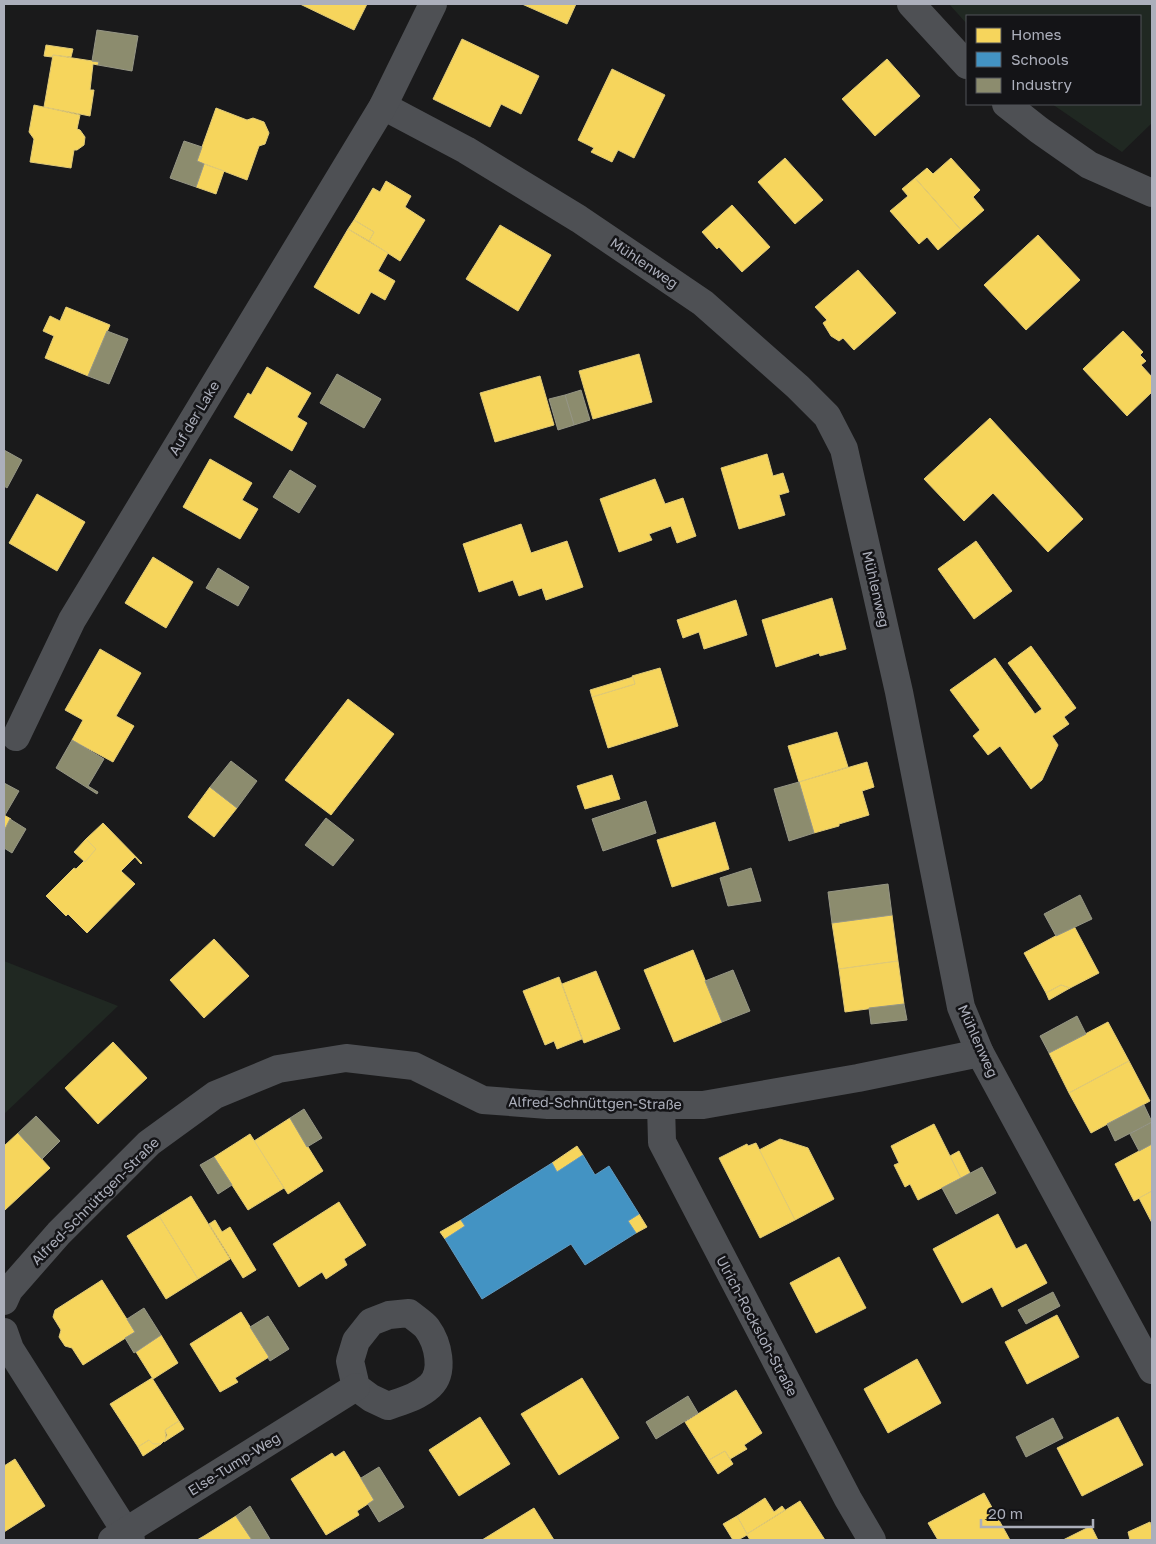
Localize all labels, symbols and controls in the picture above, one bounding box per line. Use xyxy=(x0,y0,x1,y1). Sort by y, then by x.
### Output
legend xyxy=(966,15,1141,105)
text: Homes xyxy=(1011,25,1061,43)
text: Schools xyxy=(1011,50,1069,68)
text: Industry xyxy=(1011,75,1072,93)
street label: Mühlenweg xyxy=(607,234,681,291)
street label: Auf der Lake xyxy=(165,378,222,458)
street label: Mühlenweg xyxy=(859,549,894,629)
street label: Mühlenweg xyxy=(955,1002,1002,1080)
street label: Alfred-Schnüttgen-Straße xyxy=(508,1092,682,1113)
street label: Alfred-Schnüttgen-Straße xyxy=(27,1133,162,1268)
street label: Ulrich-Rocksloh-Straße xyxy=(713,1253,802,1399)
street label: Else-Tump-Weg xyxy=(185,1428,283,1499)
scale bar xyxy=(981,1496,1094,1528)
text: 20 m xyxy=(988,1504,1023,1522)

